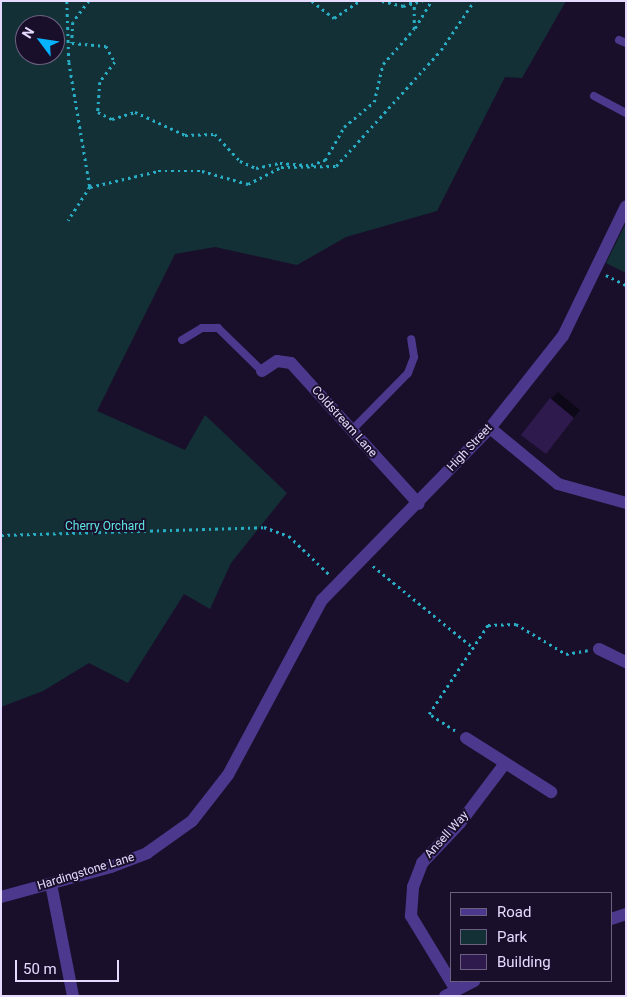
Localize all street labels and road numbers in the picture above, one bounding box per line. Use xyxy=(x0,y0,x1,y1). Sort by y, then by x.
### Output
street label: Coldstream Lane xyxy=(308,383,380,461)
street label: High Street xyxy=(444,421,496,475)
street label: Ansell Way xyxy=(422,808,472,862)
street label: Hardingstone Lane xyxy=(36,850,136,894)

